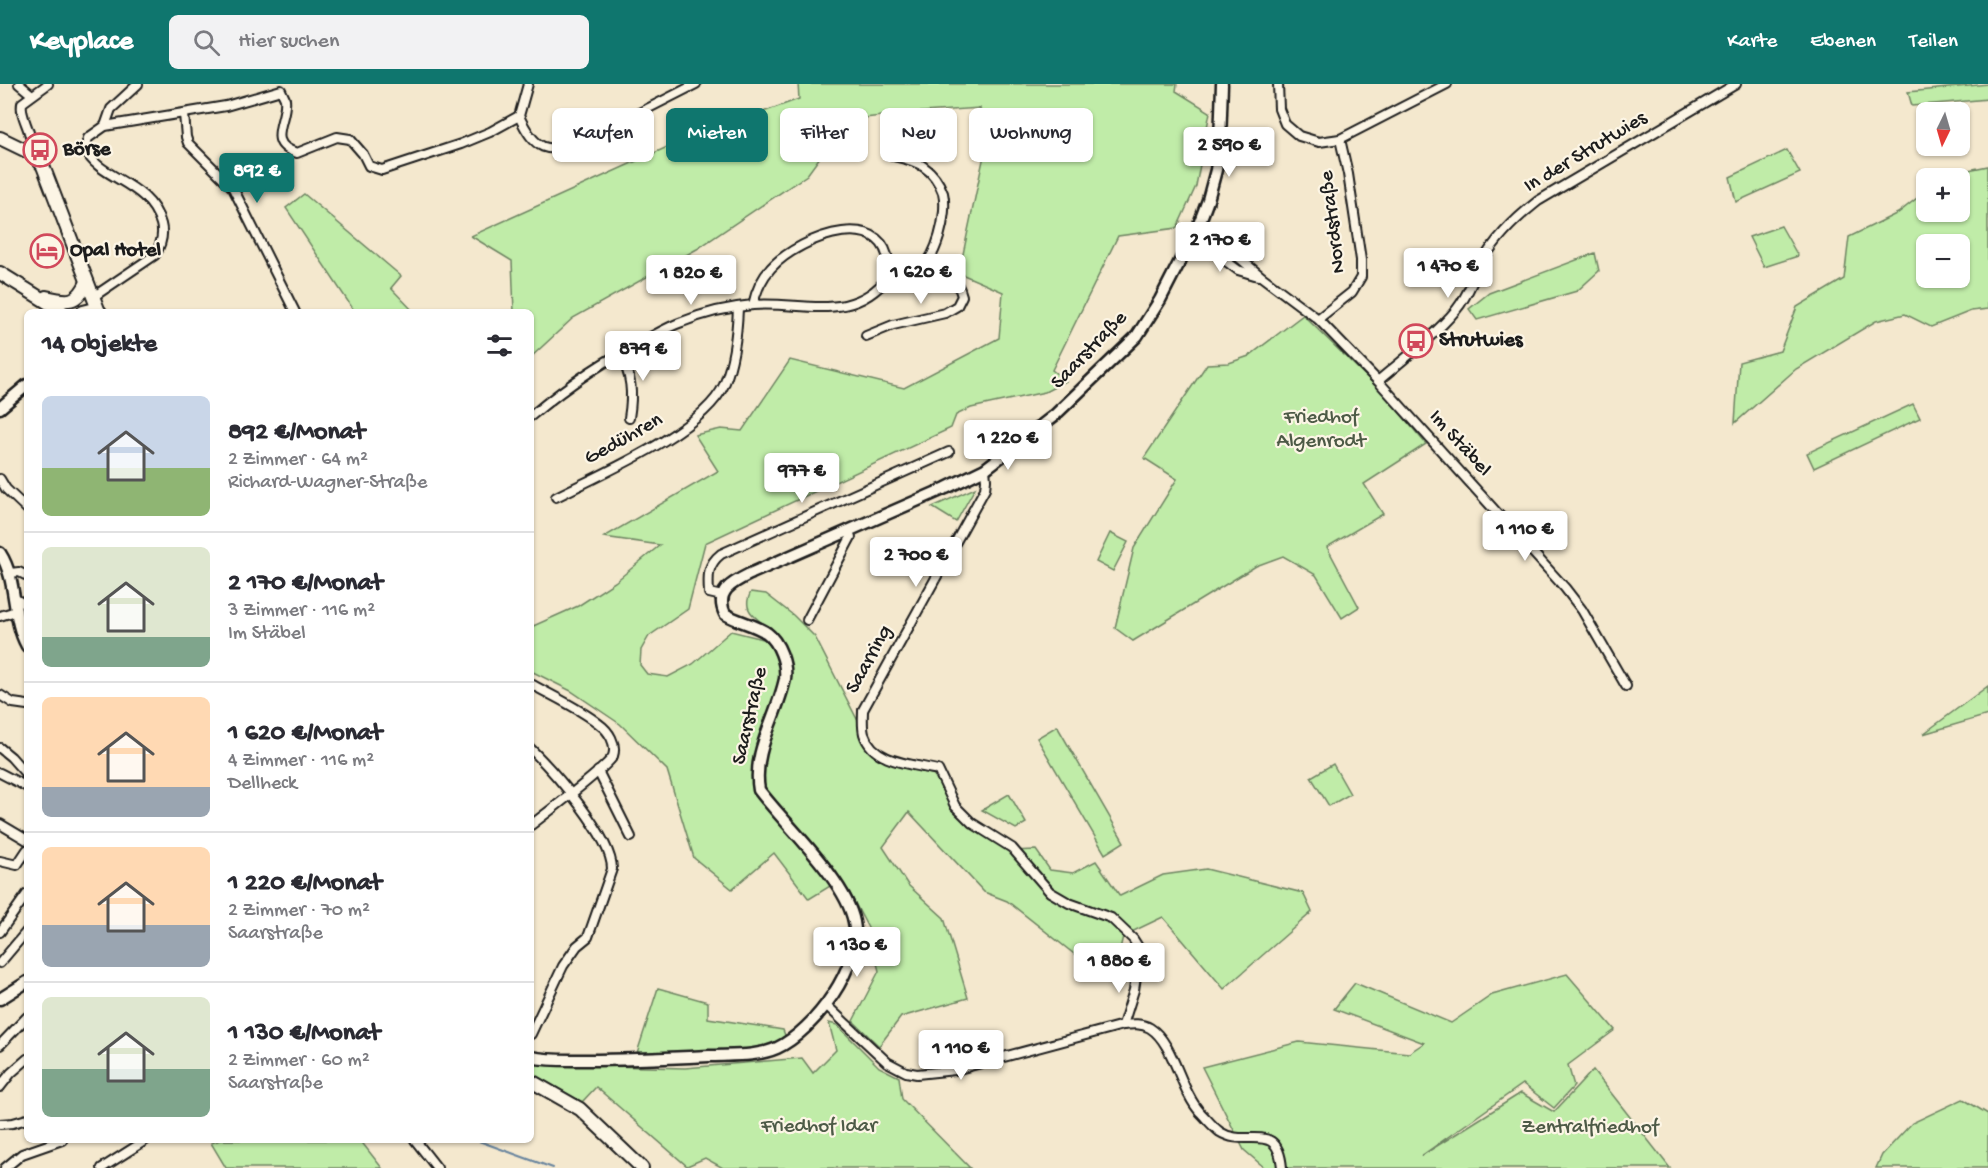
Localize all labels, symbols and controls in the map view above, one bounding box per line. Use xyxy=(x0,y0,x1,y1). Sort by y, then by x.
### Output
search box xyxy=(169,15,589,69)
text: Keyplace xyxy=(30,26,133,59)
icon: search xyxy=(190,26,223,59)
text: Hier suchen xyxy=(238,29,339,55)
text: Karte xyxy=(1727,30,1777,55)
text: Ebenen xyxy=(1810,30,1876,55)
text: Teilen xyxy=(1909,30,1958,55)
north arrow xyxy=(1916,102,1970,156)
map controls xyxy=(1916,102,1970,288)
street label: In der Strutwies xyxy=(1520,106,1653,200)
chip: Kaufen xyxy=(552,108,654,162)
chip: Mieten xyxy=(666,108,768,162)
chip: Filter xyxy=(780,108,868,162)
chip: Neu xyxy=(880,108,957,162)
chip: Wohnung xyxy=(969,108,1093,162)
pin: 2 590 € xyxy=(1174,127,1284,178)
bus stop icon: Börse xyxy=(22,132,58,168)
text: 2 590 € xyxy=(1197,135,1261,158)
place label: Börse xyxy=(62,138,112,163)
pin: 892 € xyxy=(215,153,299,204)
text: 892 € xyxy=(233,161,281,184)
street label: Nordstraße xyxy=(1315,168,1353,275)
button: + xyxy=(1916,168,1970,222)
pin: 2 170 € xyxy=(1165,222,1275,273)
text: 2 170 € xyxy=(1189,230,1251,253)
hotel icon: Opal Hotel xyxy=(29,233,65,269)
button: − xyxy=(1916,234,1970,288)
place label: Opal Hotel xyxy=(70,239,162,264)
pin: 1 470 € xyxy=(1393,248,1503,299)
pin: 1 620 € xyxy=(866,254,976,305)
pin: 1 820 € xyxy=(636,255,746,306)
text: 1 470 € xyxy=(1418,256,1478,279)
text: 1 620 € xyxy=(891,262,951,285)
text: 1 820 € xyxy=(660,263,722,286)
street label: Saarstraße xyxy=(1046,306,1134,395)
bus stop icon: Strutwies xyxy=(1398,323,1434,359)
icon: filters xyxy=(483,329,516,362)
place label: Strutwies xyxy=(1439,329,1524,354)
text: 14 Objekte xyxy=(42,330,157,361)
pin: 879 € xyxy=(601,331,685,382)
text: 879 € xyxy=(619,339,667,362)
street label: Im Stäbel xyxy=(1422,405,1496,483)
park label: Friedhof Algenrodt xyxy=(1277,406,1368,455)
street label: Gedühren xyxy=(580,408,668,472)
text: 892 €/Monat xyxy=(228,418,365,449)
icon: home xyxy=(90,420,162,492)
pin: 1 220 € xyxy=(953,420,1063,471)
text: 1 220 € xyxy=(978,428,1038,451)
text: 2 Zimmer · 64 m² xyxy=(228,449,368,472)
pin: 977 € xyxy=(760,453,844,504)
text: 977 € xyxy=(778,461,826,484)
text: Richard-Wagner-Straße xyxy=(228,472,427,495)
pin: 1 110 € xyxy=(1470,511,1580,562)
text: 1 110 € xyxy=(1497,519,1553,542)
pin: 2 700 € xyxy=(861,537,971,588)
text: 2 700 € xyxy=(884,545,948,568)
text: 2 170 €/Monat xyxy=(228,569,383,600)
icon: home xyxy=(90,571,162,643)
text: 3 Zimmer · 116 m² xyxy=(228,600,375,623)
street label: Saarring xyxy=(841,621,899,699)
text: Im Stäbel xyxy=(228,623,306,646)
street label: Saarstraße xyxy=(728,664,775,767)
text: 1 620 €/Monat xyxy=(228,719,382,750)
icon: home xyxy=(90,721,162,793)
text: 4 Zimmer · 116 m² xyxy=(228,750,374,773)
text: Dellheck xyxy=(228,773,297,796)
text: 1 220 €/Monat xyxy=(228,869,382,900)
icon: home xyxy=(90,871,162,943)
text: 2 Zimmer · 70 m² xyxy=(228,900,370,923)
text: Saarstraße xyxy=(228,923,323,946)
pin: 1 130 € xyxy=(802,927,912,978)
text: 1 130 € xyxy=(827,935,887,958)
pin: 1 880 € xyxy=(1064,943,1174,994)
text: 1 880 € xyxy=(1088,951,1150,974)
text: 1 130 €/Monat xyxy=(228,1019,380,1050)
icon: home xyxy=(90,1021,162,1093)
pin: 1 110 € xyxy=(906,1030,1016,1081)
text: 1 110 € xyxy=(933,1038,989,1061)
text: 2 Zimmer · 60 m² xyxy=(228,1050,370,1073)
text: Saarstraße xyxy=(228,1073,323,1096)
park label: Friedhof Idar xyxy=(760,1115,879,1140)
park label: Zentralfriedhof xyxy=(1522,1116,1660,1141)

